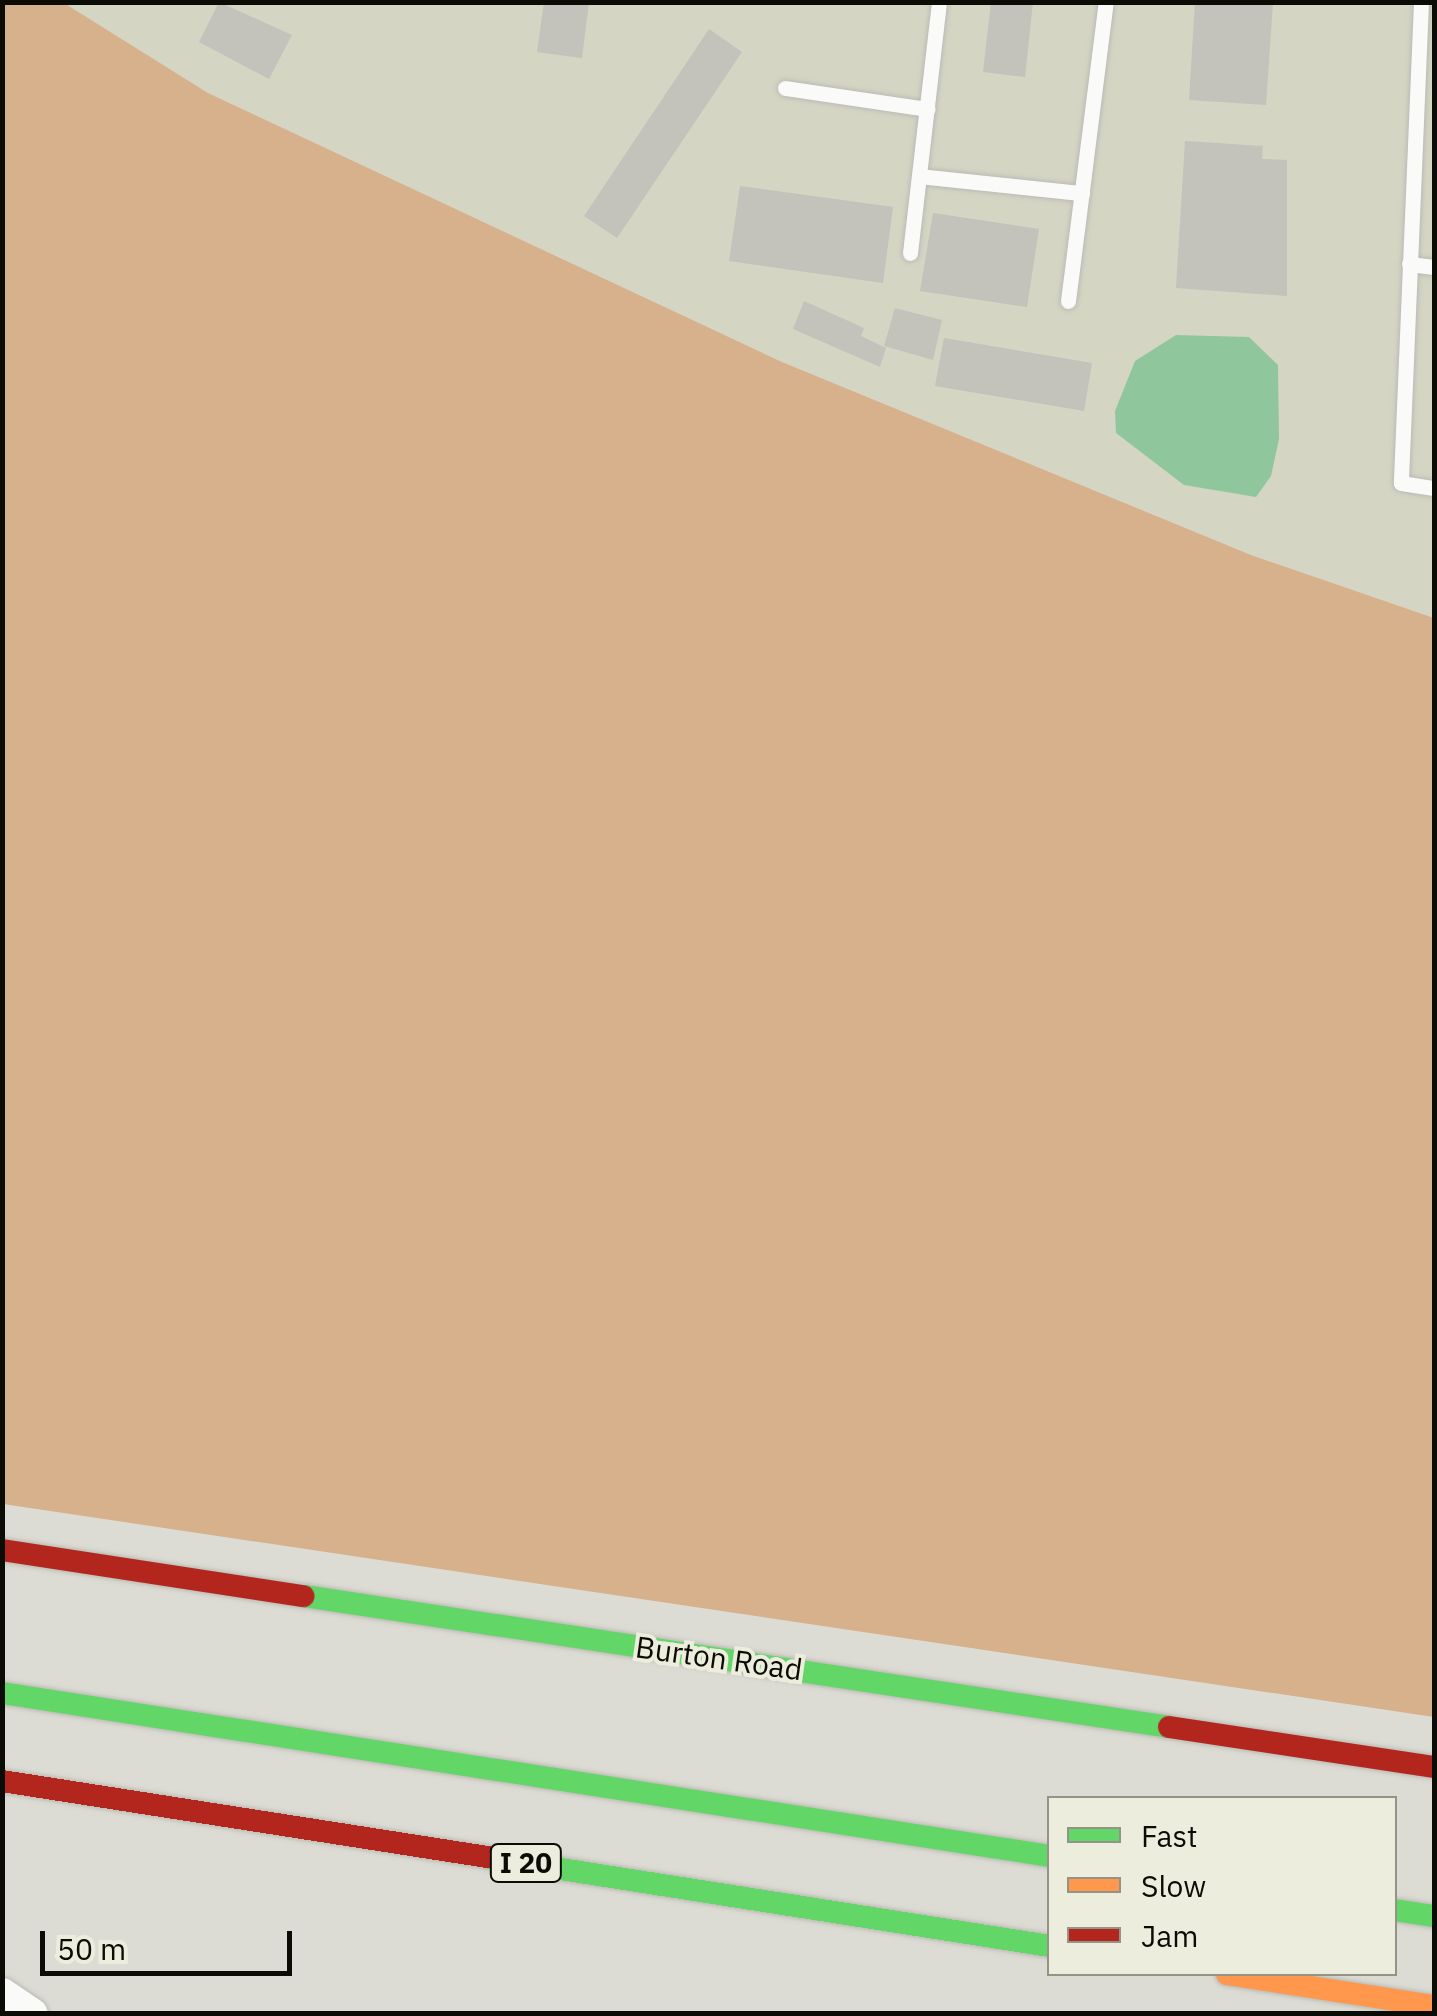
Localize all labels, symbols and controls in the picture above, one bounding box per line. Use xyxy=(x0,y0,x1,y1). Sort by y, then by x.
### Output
street label: Burton Road xyxy=(633,1628,805,1688)
legend xyxy=(1047,1796,1397,1976)
text: Fast xyxy=(1141,1816,1198,1855)
road number: I 20 xyxy=(488,1840,564,1886)
text: Slow xyxy=(1141,1866,1206,1905)
scale bar xyxy=(45,1911,298,1973)
text: Jam xyxy=(1141,1916,1199,1955)
text: 50 m xyxy=(57,1929,126,1968)

